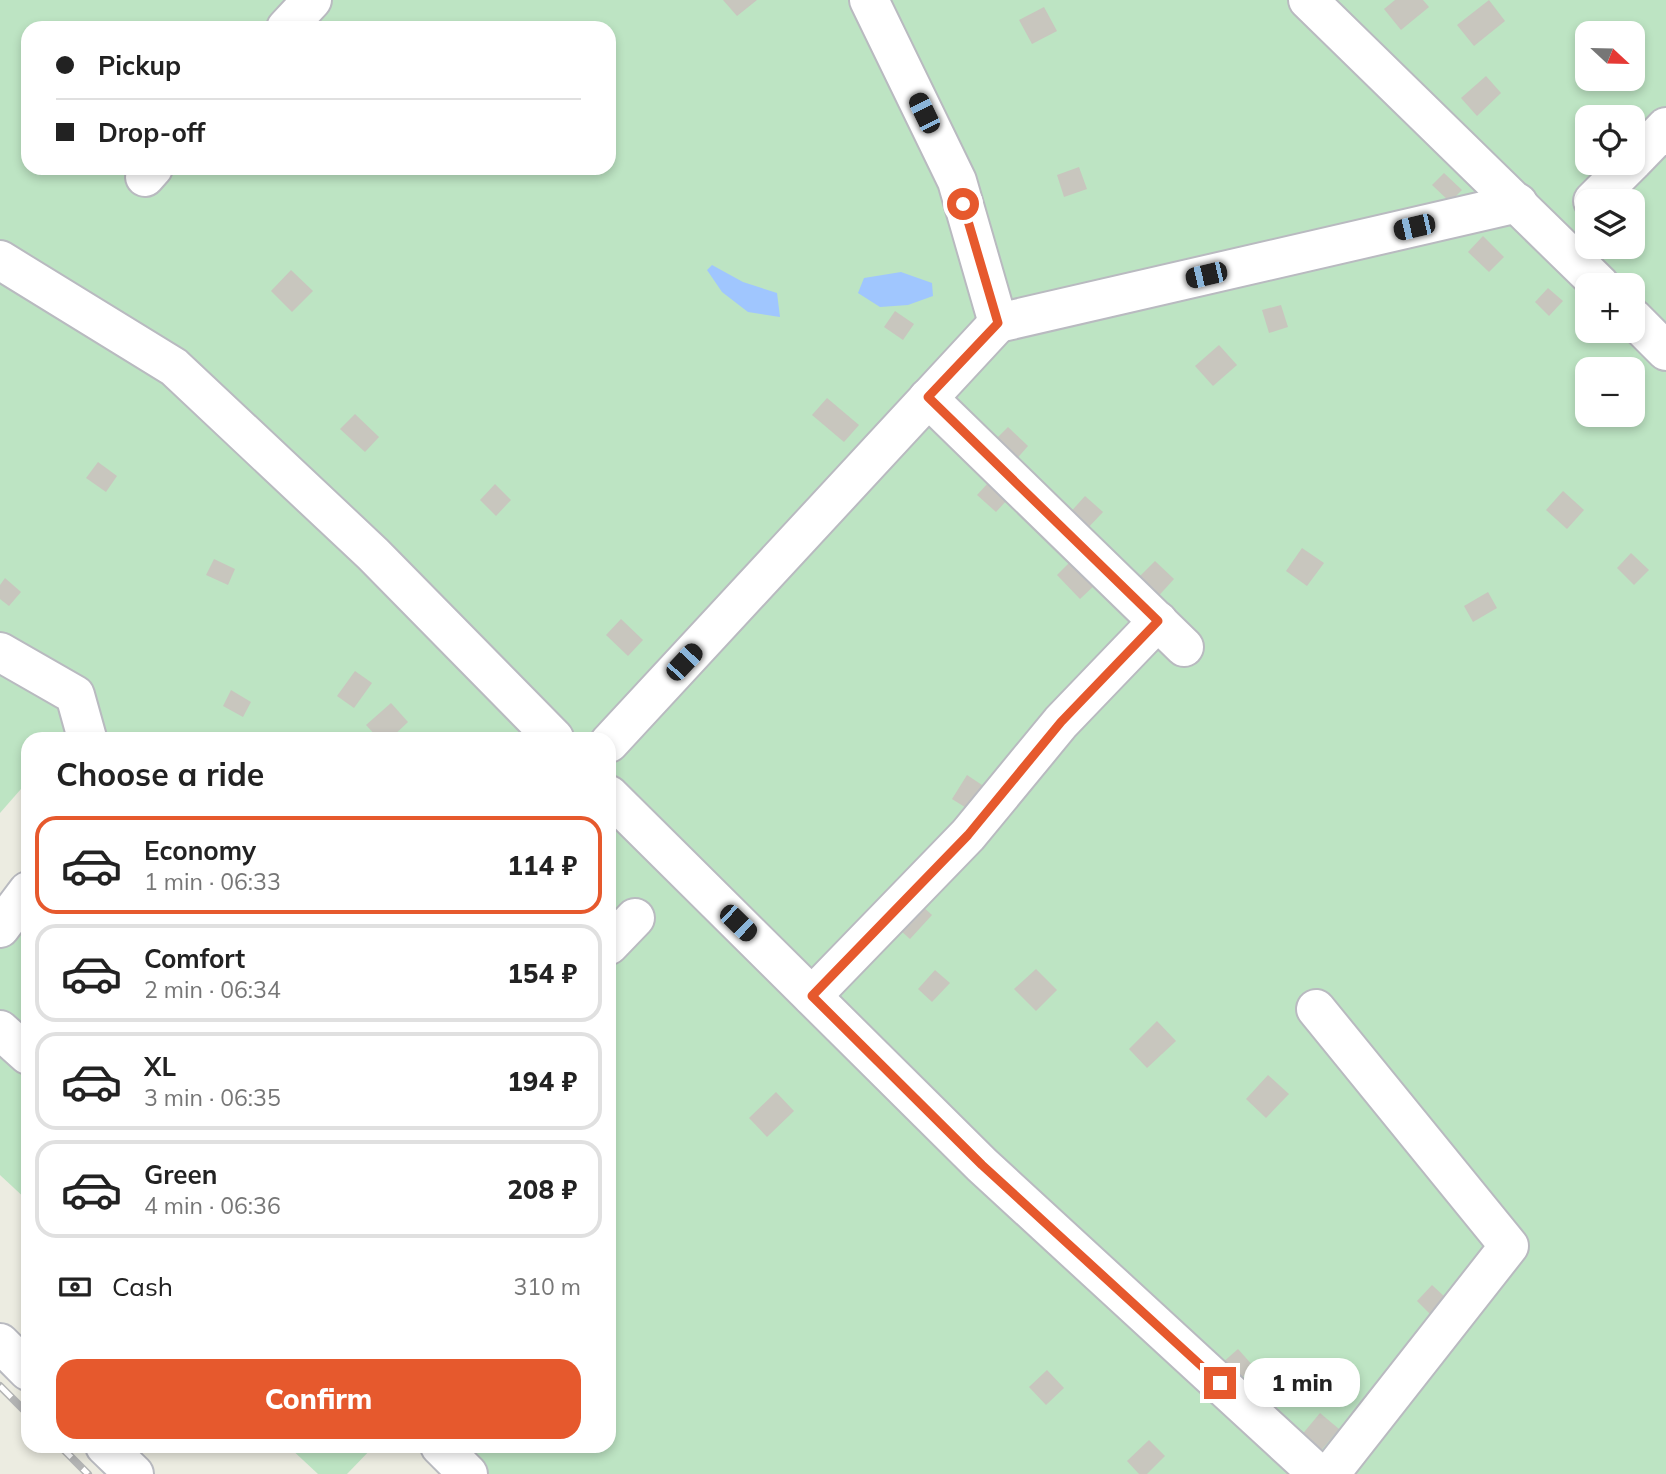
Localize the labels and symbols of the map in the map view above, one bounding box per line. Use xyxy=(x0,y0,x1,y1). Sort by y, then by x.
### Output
north arrow xyxy=(1575,21,1645,91)
car xyxy=(906,90,943,136)
route start xyxy=(947,188,979,220)
car xyxy=(1392,212,1437,242)
car xyxy=(1184,260,1229,290)
car xyxy=(662,639,707,685)
car xyxy=(716,901,761,945)
callout: 1 min xyxy=(1244,1358,1360,1408)
route end xyxy=(1204,1367,1236,1399)

